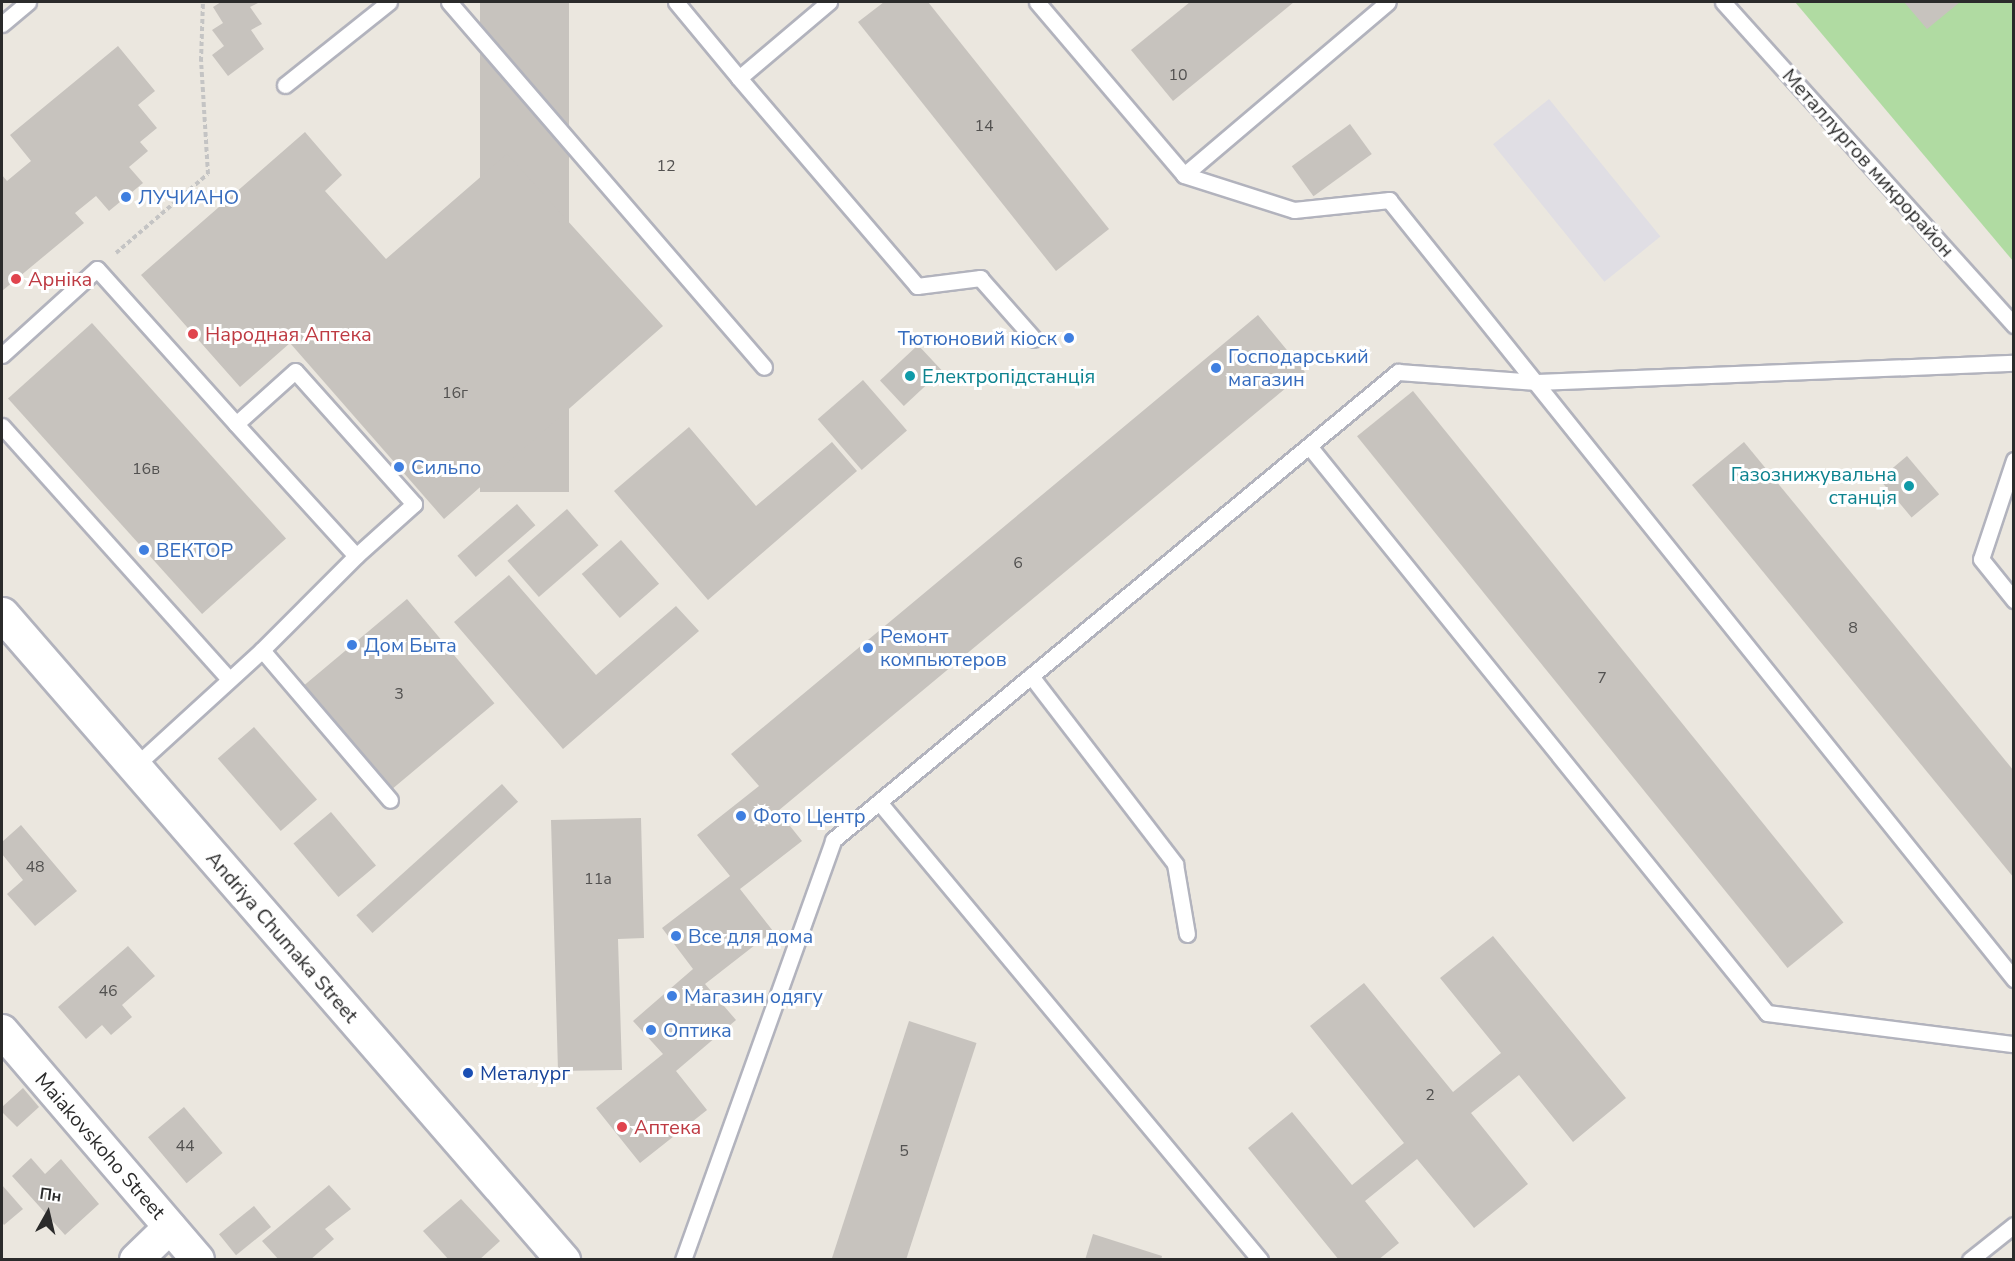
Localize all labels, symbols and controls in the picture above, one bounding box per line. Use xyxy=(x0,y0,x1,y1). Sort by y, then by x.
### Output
street label: Металлургов микрорайон xyxy=(1777,64,1959,262)
house number: 10 xyxy=(1168,65,1188,85)
house number: 14 xyxy=(974,116,994,136)
house number: 12 xyxy=(656,156,676,176)
place label: ЛУЧИАНО xyxy=(138,185,239,209)
marker: ЛУЧИАНО xyxy=(119,190,133,204)
place label: Арніка xyxy=(28,267,92,291)
marker: Арніка xyxy=(9,272,23,286)
place label: Народная Аптека xyxy=(205,322,372,346)
place label: Тютюновий кіоск xyxy=(898,326,1057,350)
marker: Народная Аптека xyxy=(186,327,200,341)
marker: Тютюновий кіоск xyxy=(1062,331,1076,345)
place label: Господарський магазин xyxy=(1228,344,1369,391)
marker: Господарський магазин xyxy=(1209,361,1223,375)
place label: Електропідстанція xyxy=(922,364,1095,388)
marker: Електропідстанція xyxy=(903,369,917,383)
house number: 16г xyxy=(442,383,468,403)
place label: Сильпо xyxy=(411,455,481,479)
house number: 16в xyxy=(132,459,160,479)
marker: Сильпо xyxy=(392,460,406,474)
place label: Газознижувальна станція xyxy=(1731,462,1897,509)
marker: Газознижувальна станція xyxy=(1902,479,1916,493)
place label: ВЕКТОР xyxy=(156,538,233,562)
marker: ВЕКТОР xyxy=(137,543,151,557)
house number: 6 xyxy=(1013,553,1023,573)
house number: 8 xyxy=(1848,618,1858,638)
place label: Ремонт компьютеров xyxy=(880,624,1007,671)
place label: Дом Быта xyxy=(364,633,457,657)
marker: Дом Быта xyxy=(345,638,359,652)
marker: Ремонт компьютеров xyxy=(861,641,875,655)
house number: 7 xyxy=(1597,668,1607,688)
house number: 3 xyxy=(394,684,404,704)
place label: Фото Центр xyxy=(753,804,866,828)
marker: Фото Центр xyxy=(734,809,748,823)
street label: Andriya Chumaka Street xyxy=(201,846,363,1028)
house number: 48 xyxy=(25,857,45,877)
house number: 11а xyxy=(584,869,612,889)
place label: Все для дома xyxy=(688,924,813,948)
marker: Все для дома xyxy=(669,929,683,943)
house number: 46 xyxy=(98,981,118,1001)
place label: Магазин одягу xyxy=(684,984,823,1008)
marker: Магазин одягу xyxy=(665,989,679,1003)
place label: Оптика xyxy=(663,1018,732,1042)
marker: Оптика xyxy=(644,1023,658,1037)
place label: Металург xyxy=(480,1061,570,1085)
marker: Металург xyxy=(461,1066,475,1080)
street label: Maiakovskoho Street xyxy=(30,1068,170,1224)
house number: 2 xyxy=(1425,1085,1435,1105)
place label: Аптека xyxy=(634,1115,701,1139)
marker: Аптека xyxy=(615,1120,629,1134)
house number: 44 xyxy=(175,1136,195,1156)
house number: 5 xyxy=(899,1141,909,1161)
north arrow xyxy=(18,1183,78,1243)
text: Пн xyxy=(38,1183,63,1208)

